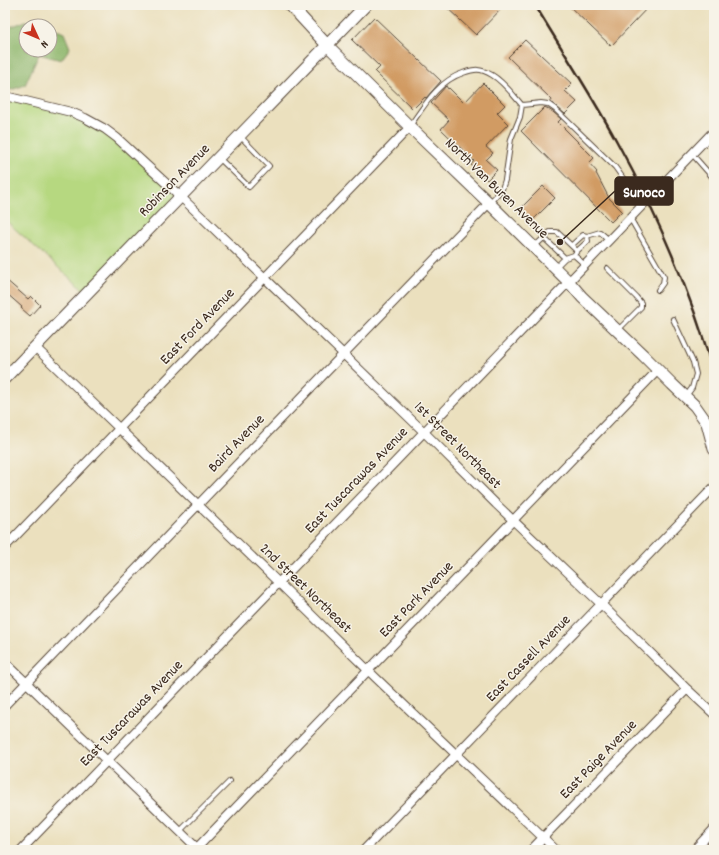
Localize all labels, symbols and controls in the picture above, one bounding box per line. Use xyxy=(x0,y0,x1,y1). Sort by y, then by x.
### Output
north arrow xyxy=(18,18,58,58)
text: N xyxy=(36,36,51,51)
street label: North Van Buren Avenue xyxy=(439,133,553,245)
street label: Robinson Avenue xyxy=(134,139,216,223)
callout: Sunoco xyxy=(615,177,673,205)
text: Sunoco xyxy=(623,182,665,205)
street label: East Ford Avenue xyxy=(156,283,241,370)
street label: 1st Street Northeast xyxy=(408,397,506,495)
street label: Baird Avenue xyxy=(203,409,271,478)
street label: East Tuscarawas Avenue xyxy=(300,422,414,539)
street label: 2nd Street Northeast xyxy=(254,539,357,639)
street label: East Park Avenue xyxy=(375,556,460,643)
street label: East Cassell Avenue xyxy=(481,610,577,708)
street label: East Tuscarawas Avenue xyxy=(75,655,189,772)
street label: East Paige Avenue xyxy=(555,715,643,805)

